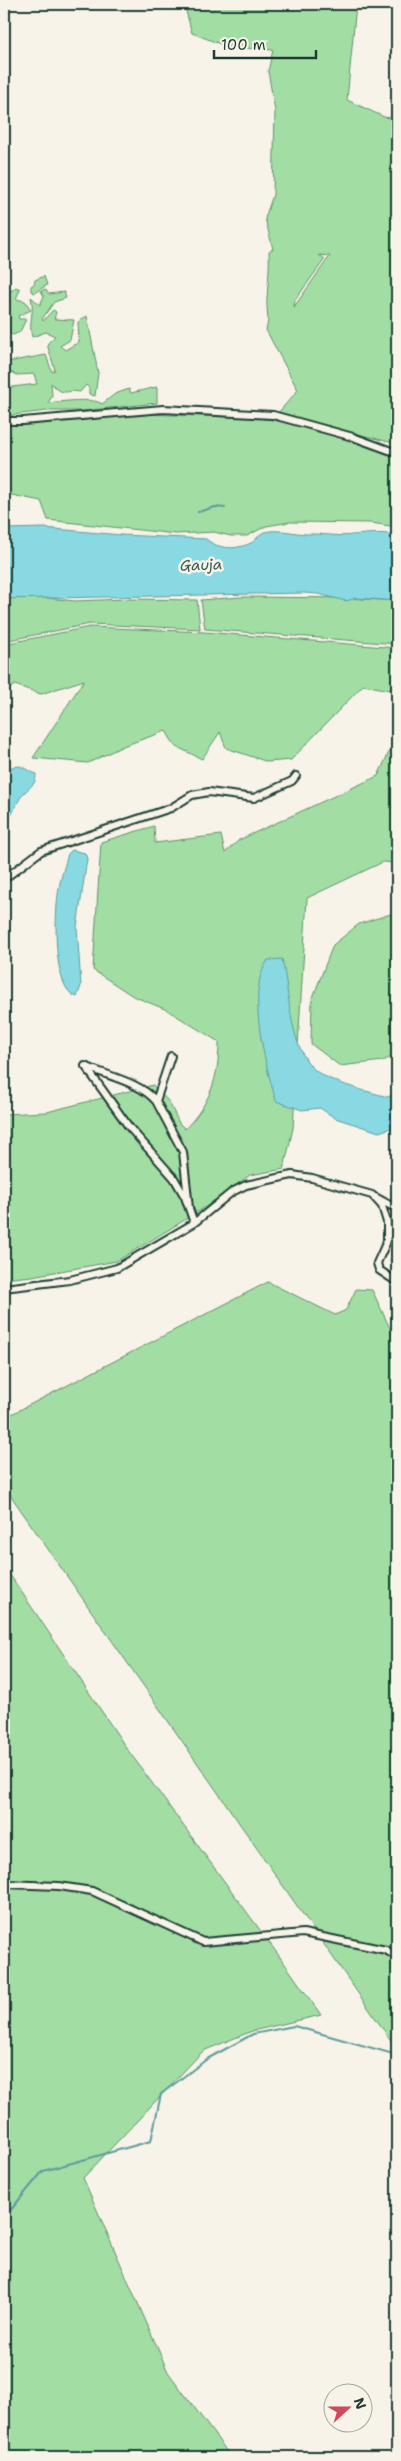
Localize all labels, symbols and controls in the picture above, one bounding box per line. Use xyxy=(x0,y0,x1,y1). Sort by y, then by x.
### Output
scale bar xyxy=(214,28,316,60)
text: 100 m xyxy=(221,35,266,55)
water label: Gauja xyxy=(180,554,222,576)
north arrow xyxy=(324,2384,374,2434)
text: N xyxy=(350,2395,371,2412)

